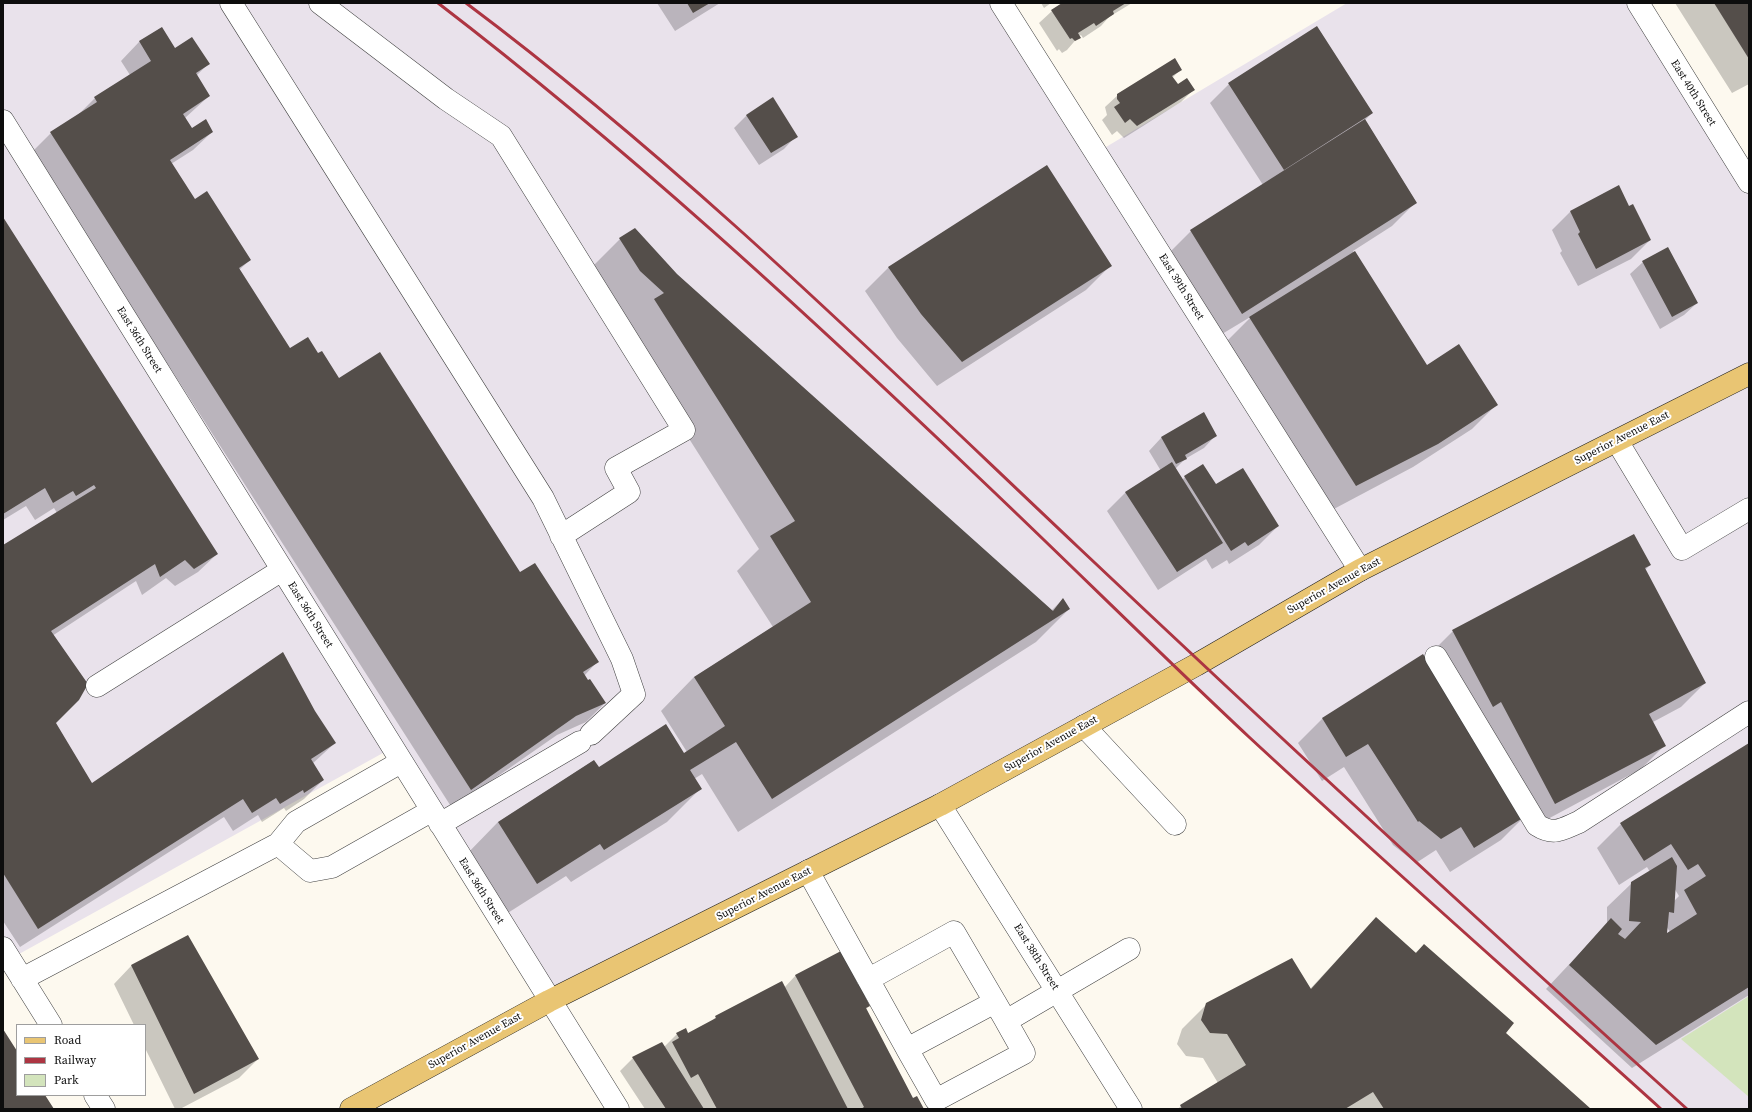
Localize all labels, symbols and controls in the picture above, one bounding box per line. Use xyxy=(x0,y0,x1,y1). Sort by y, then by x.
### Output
street label: East 40th Street xyxy=(1667,58,1719,128)
street label: East 39th Street xyxy=(1155,252,1207,322)
street label: East 36th Street xyxy=(113,305,165,375)
street label: Superior Avenue East xyxy=(1573,408,1671,468)
street label: Superior Avenue East xyxy=(1285,555,1383,617)
street label: East 36th Street xyxy=(284,580,336,650)
street label: Superior Avenue East xyxy=(1002,713,1100,775)
street label: East 36th Street xyxy=(455,856,507,926)
street label: Superior Avenue East xyxy=(715,864,813,924)
street label: East 38th Street xyxy=(1010,922,1062,992)
street label: Superior Avenue East xyxy=(426,1010,524,1072)
legend xyxy=(16,1024,146,1096)
text: Road xyxy=(54,1032,81,1048)
text: Railway xyxy=(54,1052,96,1068)
text: Park xyxy=(54,1072,79,1088)

